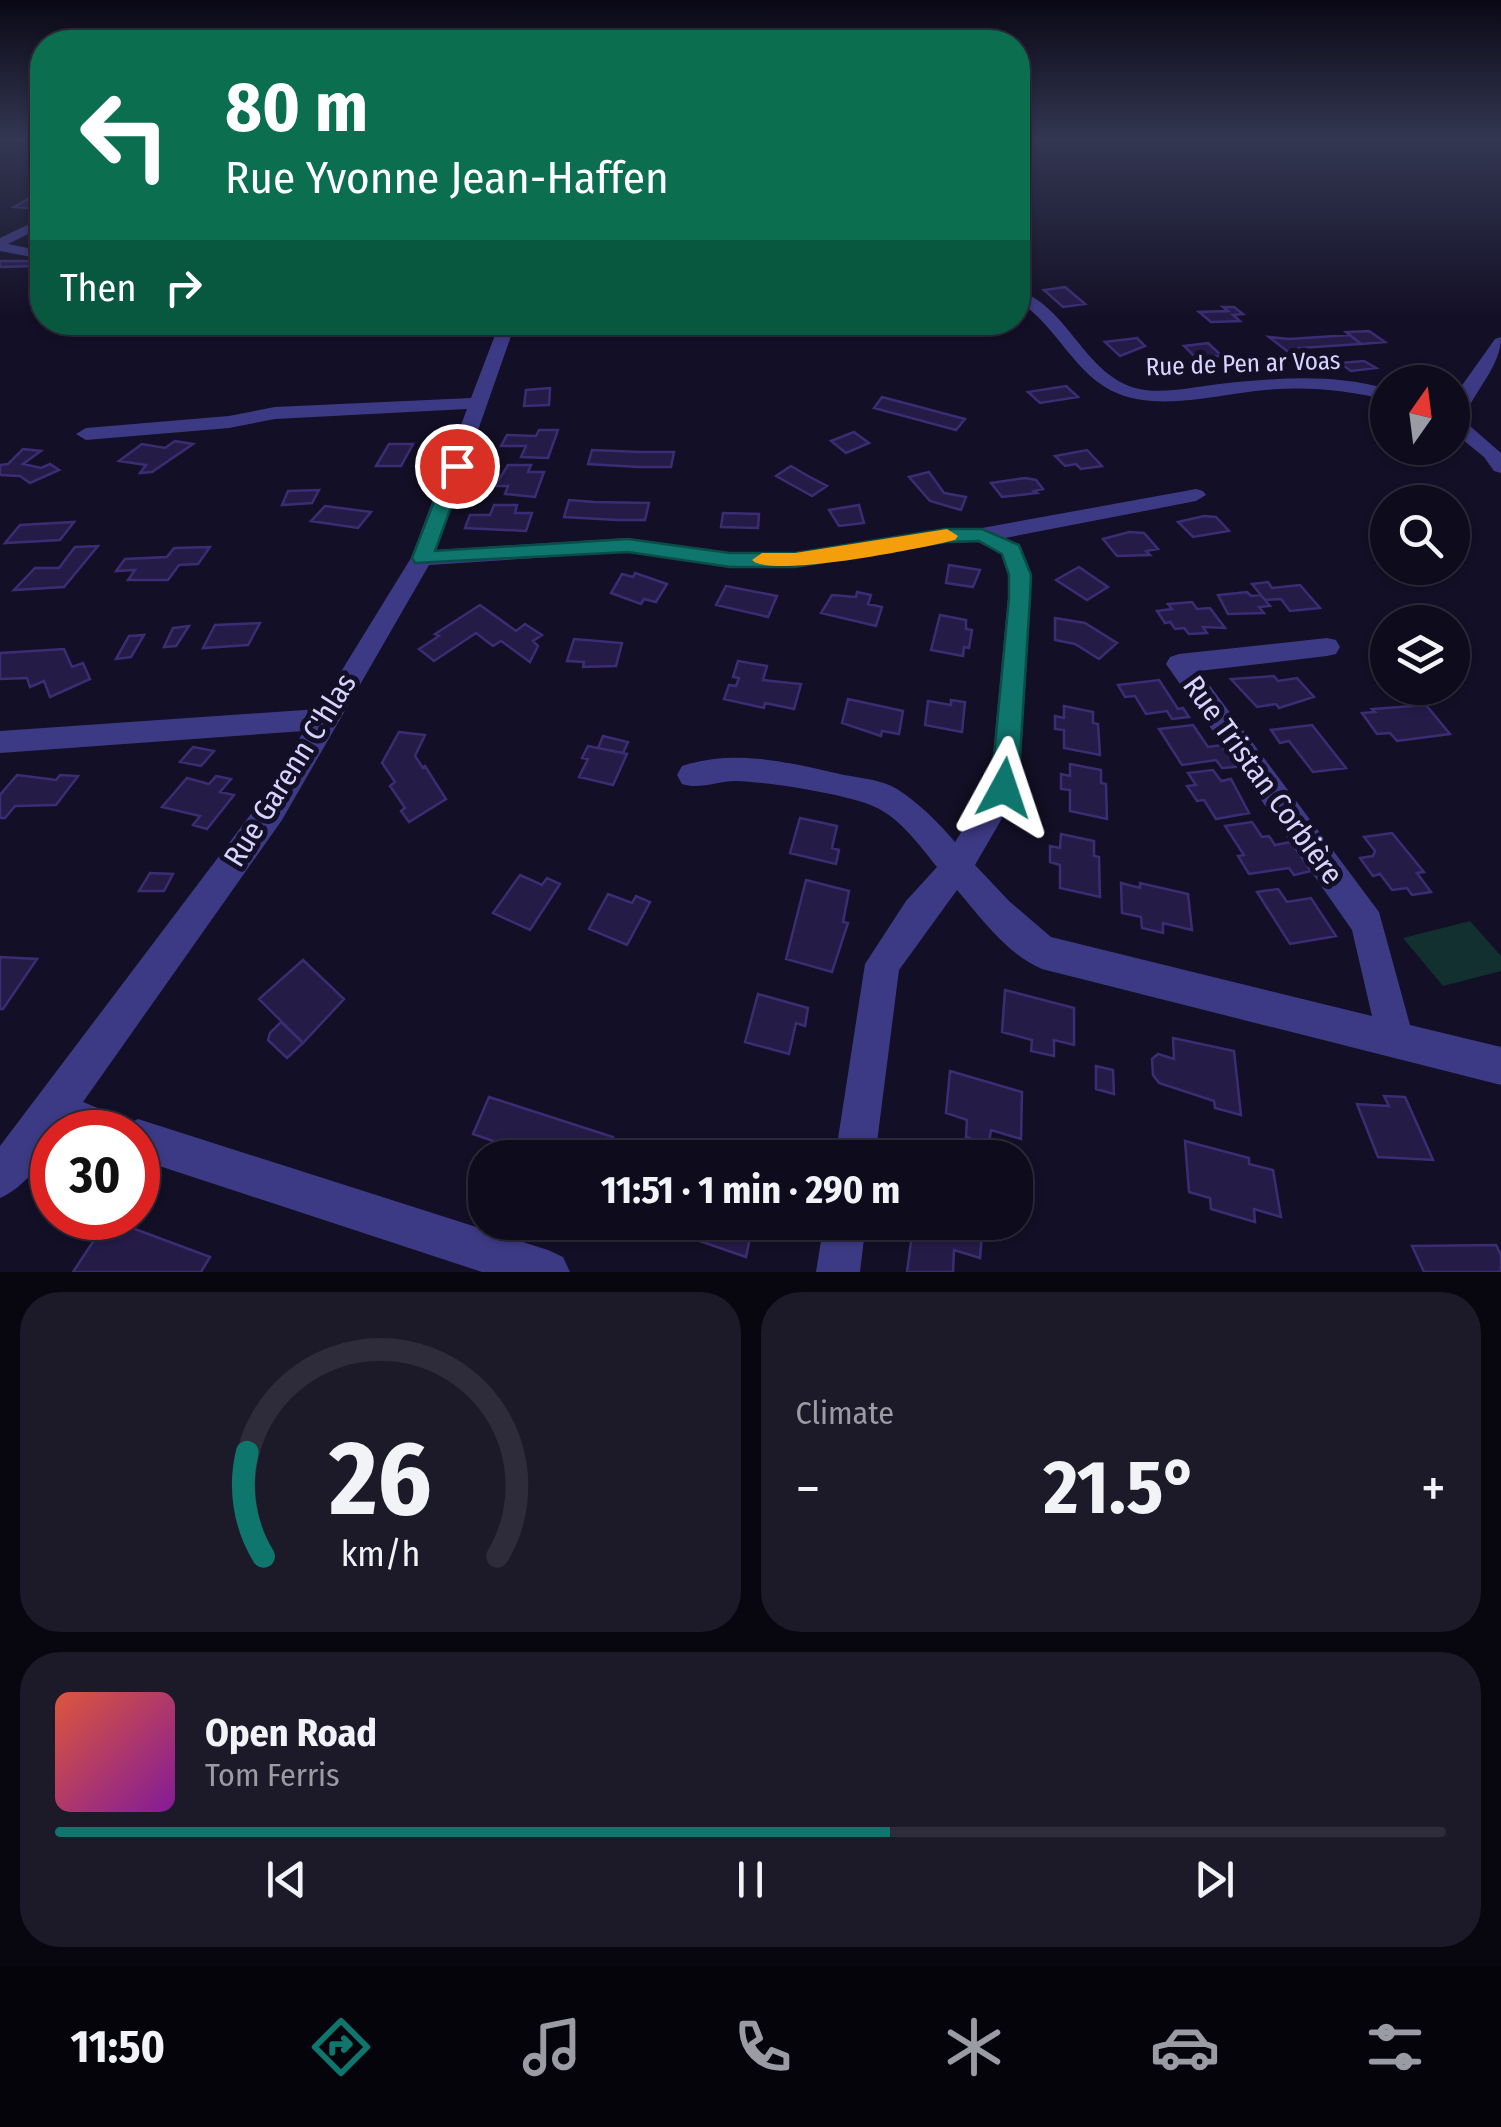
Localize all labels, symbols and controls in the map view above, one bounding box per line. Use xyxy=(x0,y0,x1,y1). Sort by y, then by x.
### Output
text: 80 m xyxy=(225,66,368,150)
icon: left xyxy=(60,70,190,200)
text: Rue Yvonne Jean-Haffen xyxy=(225,151,669,205)
icon: right xyxy=(156,260,211,315)
text: Then xyxy=(60,265,136,311)
street label: Rue de Pen ar Voas xyxy=(1145,346,1341,382)
north arrow xyxy=(1370,365,1470,465)
map controls xyxy=(1370,365,1470,705)
pin xyxy=(415,424,500,509)
icon: arrive xyxy=(430,439,485,494)
button: search xyxy=(1370,485,1470,585)
button: layers xyxy=(1370,605,1470,705)
street label: Rue Garenn C'hlas xyxy=(216,667,364,873)
street label: Rue Tristan Corbière xyxy=(1175,669,1351,891)
position arrow xyxy=(952,736,1056,840)
speed limit sign: 30 xyxy=(30,1110,160,1240)
text: 11:51 · 1 min · 290 m xyxy=(601,1167,900,1213)
text: Climate xyxy=(796,1394,894,1432)
text: 26 xyxy=(328,1417,432,1542)
text: 21.5° xyxy=(1044,1443,1198,1533)
text: − xyxy=(796,1456,820,1522)
text: + xyxy=(1421,1456,1446,1522)
text: km/h xyxy=(340,1533,420,1575)
text: Open Road xyxy=(205,1710,377,1756)
text: Tom Ferris xyxy=(205,1756,340,1794)
icon: previous xyxy=(259,1852,314,1907)
icon: pause xyxy=(723,1852,778,1907)
icon: next xyxy=(1187,1852,1242,1907)
icon: directions xyxy=(306,2012,376,2082)
icon: music xyxy=(517,2012,587,2082)
icon: phone xyxy=(728,2012,798,2082)
icon: climate xyxy=(939,2012,1009,2082)
icon: car xyxy=(1150,2012,1220,2082)
icon: filters xyxy=(1360,2012,1430,2082)
text: 11:50 xyxy=(70,2020,165,2074)

